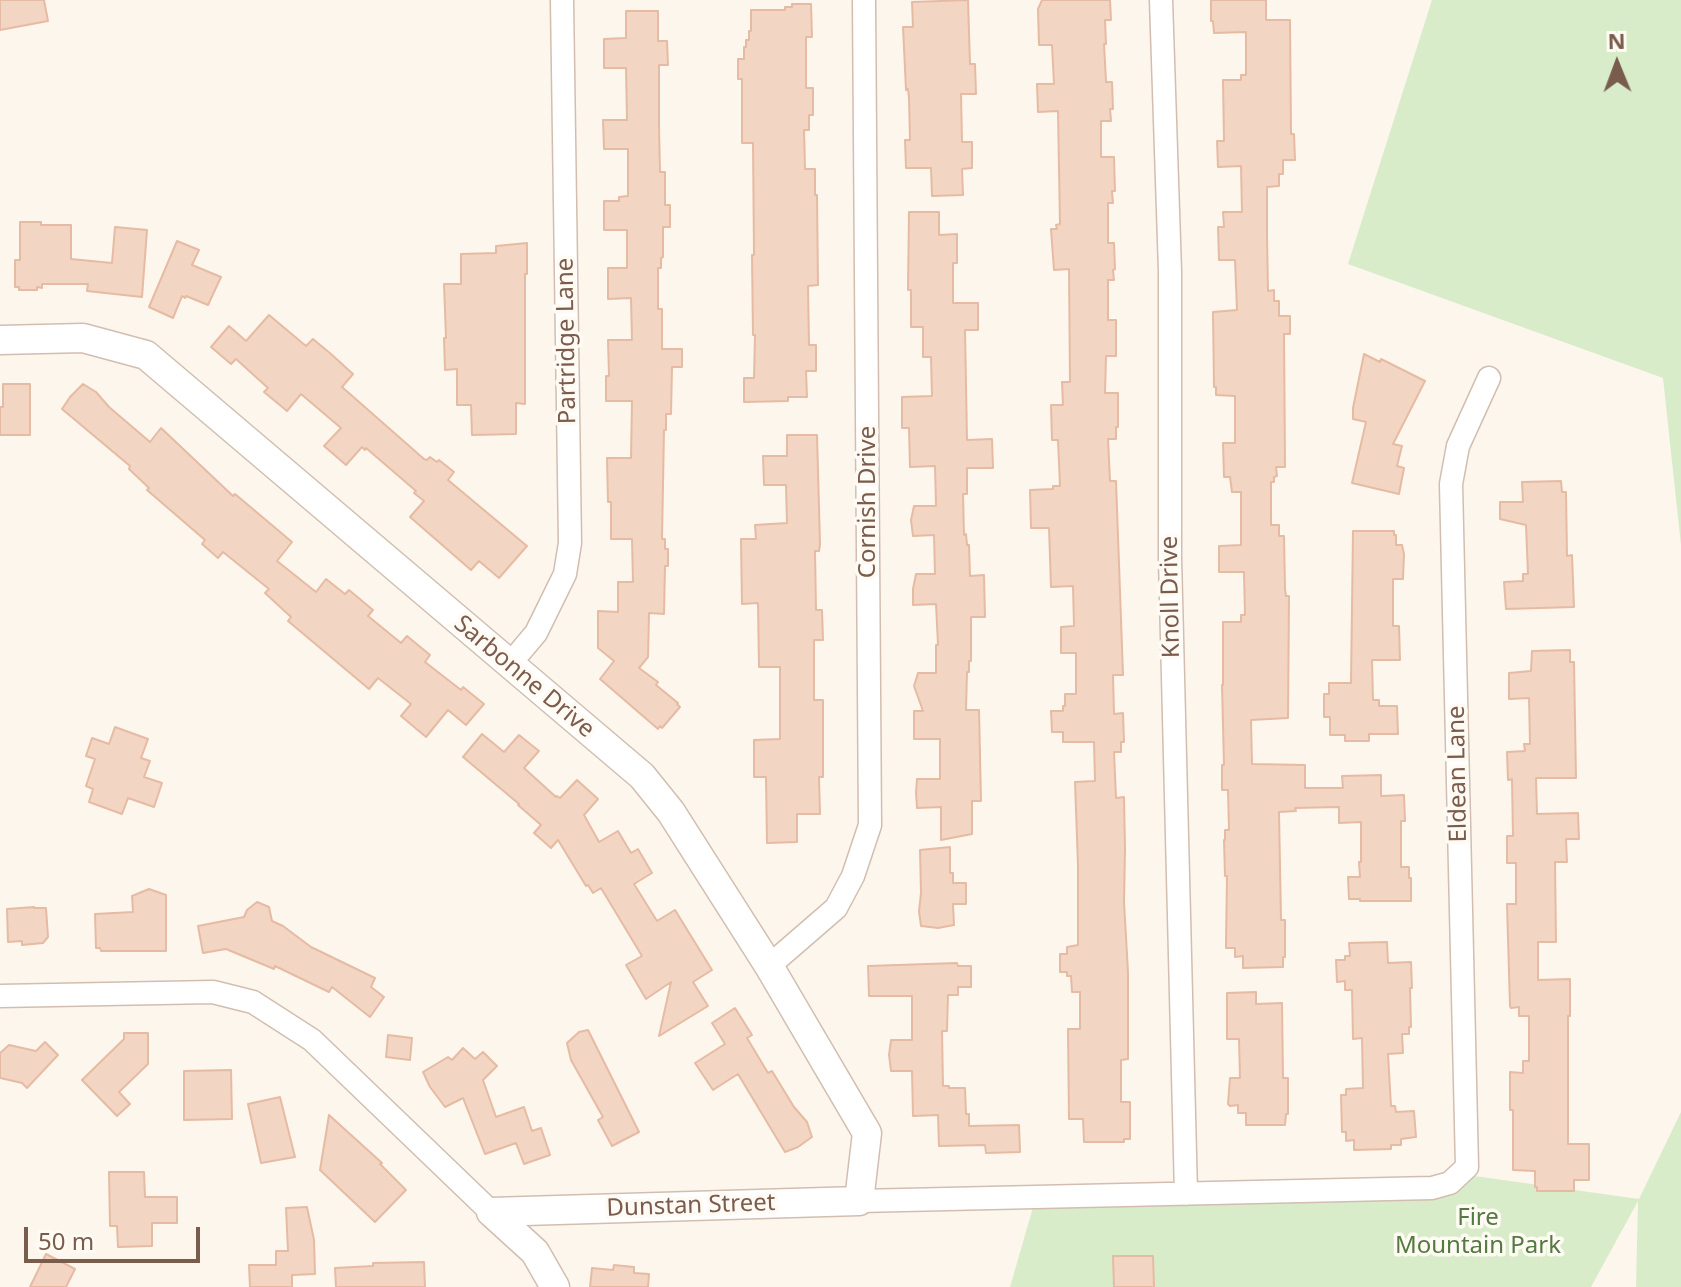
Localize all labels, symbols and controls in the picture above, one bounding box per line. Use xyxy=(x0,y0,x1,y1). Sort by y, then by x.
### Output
north arrow xyxy=(1577,24,1657,104)
text: N xyxy=(1607,25,1626,55)
street label: Partridge Lane xyxy=(551,258,583,424)
street label: Cornish Drive xyxy=(854,426,882,578)
street label: Knoll Drive xyxy=(1156,536,1186,658)
street label: Sarbonne Drive xyxy=(448,610,600,744)
street label: Eldean Lane xyxy=(1442,705,1474,843)
street label: Dunstan Street xyxy=(606,1189,776,1223)
park label: Fire Mountain Park xyxy=(1395,1204,1561,1260)
scale bar xyxy=(28,1211,204,1261)
text: 50 m xyxy=(38,1224,94,1257)

